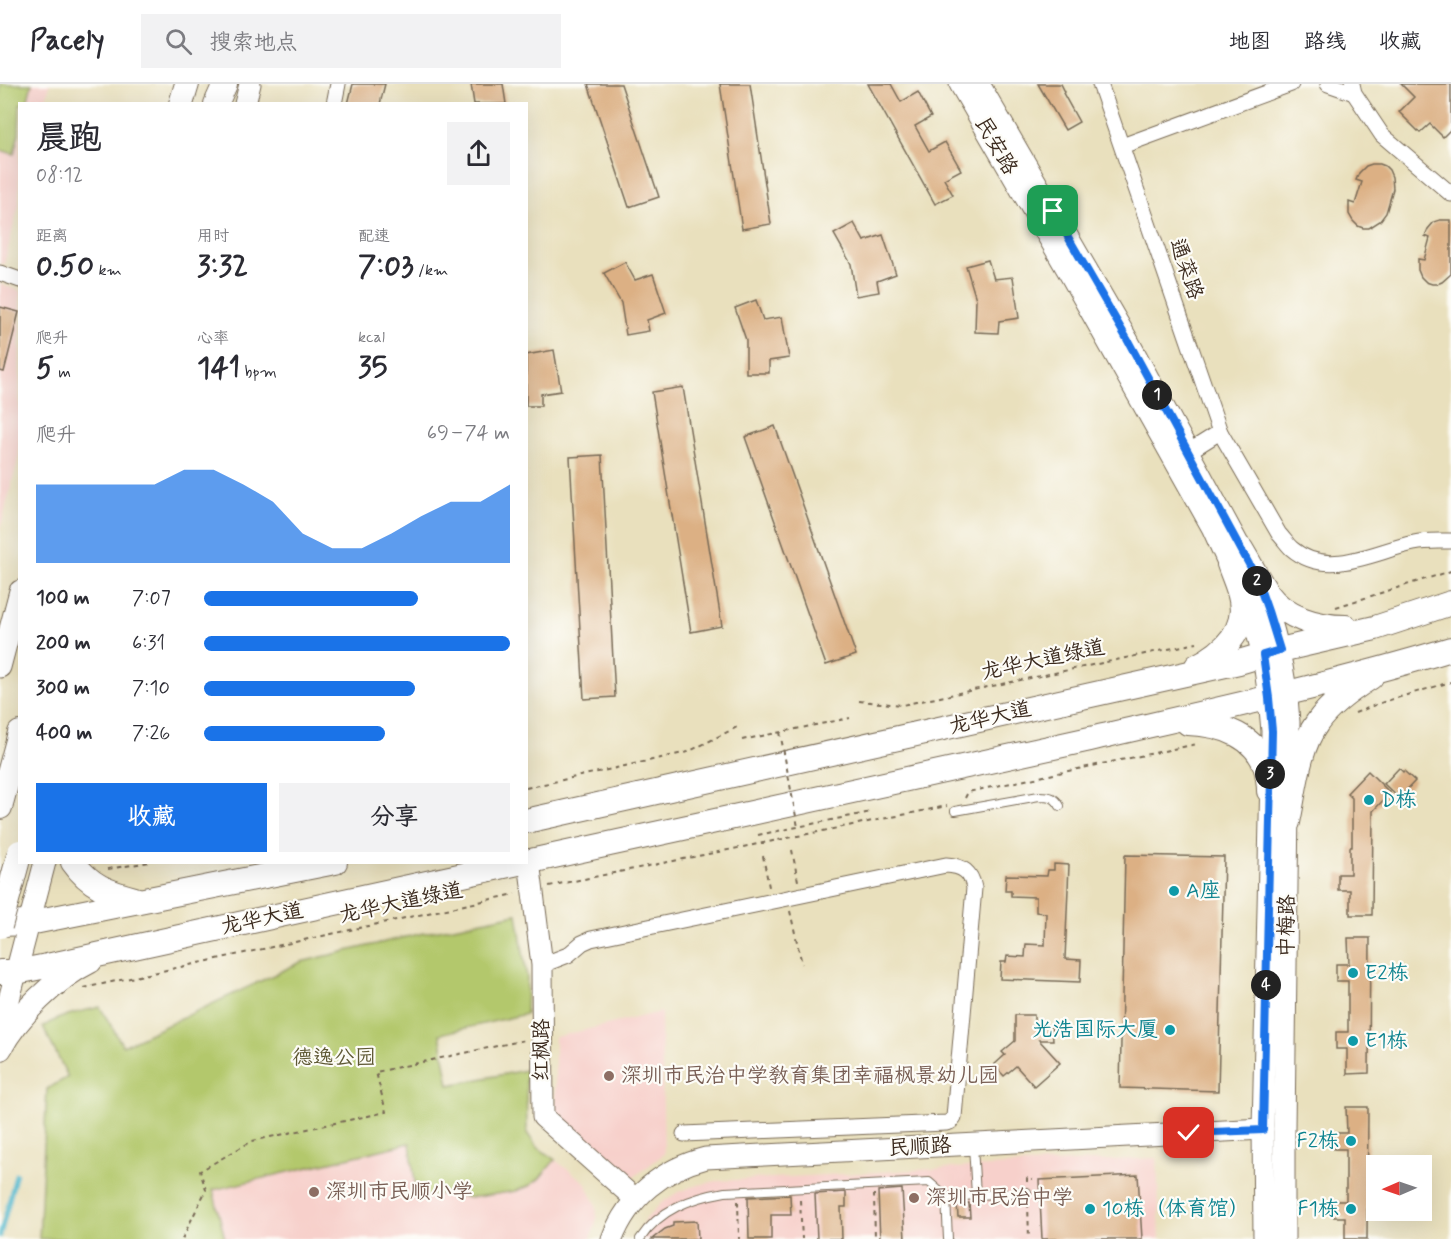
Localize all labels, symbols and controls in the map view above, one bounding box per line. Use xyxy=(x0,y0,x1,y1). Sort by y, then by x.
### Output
search box xyxy=(141,14,561,68)
text: Pacely xyxy=(30,23,105,60)
icon: search xyxy=(162,25,195,58)
text: 地图 xyxy=(1229,28,1271,56)
text: 路线 xyxy=(1304,28,1346,56)
text: 收藏 xyxy=(1379,28,1421,56)
text: 搜索地点 xyxy=(210,29,298,57)
street label: 民安路 xyxy=(968,112,1024,180)
text: 晨跑 xyxy=(36,117,102,161)
button: share xyxy=(447,122,510,185)
text: 08:12 xyxy=(36,162,83,189)
pin xyxy=(1027,185,1078,236)
icon: arrive xyxy=(1036,194,1069,227)
text: 距离 xyxy=(36,226,68,247)
text: 用时 xyxy=(197,226,229,247)
text: 配速 xyxy=(358,226,390,247)
street label: 通菜路 xyxy=(1163,235,1209,303)
text: 0.50 xyxy=(36,247,94,286)
text: 3:32 xyxy=(197,247,248,286)
text: 7:03 xyxy=(358,247,414,286)
text: km xyxy=(94,260,122,281)
text: /km xyxy=(414,260,448,281)
text: kcal xyxy=(358,327,385,348)
text: 爬升 xyxy=(36,328,68,349)
text: 心率 xyxy=(197,328,229,349)
text: 35 xyxy=(358,348,388,387)
text: 5 xyxy=(36,349,54,388)
text: 141 xyxy=(197,349,240,388)
text: m xyxy=(54,362,71,383)
text: bpm xyxy=(240,362,277,383)
pin: 1 xyxy=(1142,380,1172,410)
text: 1 xyxy=(1153,384,1161,405)
text: 69–74 m xyxy=(427,420,510,447)
text: 爬升 xyxy=(36,422,76,449)
pin: 2 xyxy=(1242,566,1272,596)
text: 2 xyxy=(1253,570,1261,591)
text: 100 m xyxy=(36,585,90,612)
text: 7:07 xyxy=(132,585,171,612)
text: 200 m xyxy=(36,630,91,657)
text: 6:31 xyxy=(132,630,165,657)
street label: 龙华大道绿道 xyxy=(978,633,1108,687)
text: 300 m xyxy=(36,675,90,702)
text: 7:10 xyxy=(132,675,170,702)
street label: 龙华大道 xyxy=(946,695,1034,741)
text: 400 m xyxy=(36,720,92,747)
text: 7:26 xyxy=(132,720,170,747)
pin: 3 xyxy=(1255,759,1285,789)
text: 3 xyxy=(1266,763,1274,784)
button: 收藏 xyxy=(36,783,267,852)
button: 分享 xyxy=(279,783,510,852)
place label: D栋 xyxy=(1381,786,1416,814)
marker: D栋 xyxy=(1362,793,1376,807)
street label: 龙华大道绿道 xyxy=(336,876,466,930)
place label: A座 xyxy=(1186,877,1221,905)
marker: A座 xyxy=(1167,884,1181,898)
street label: 中梅路 xyxy=(1272,894,1302,958)
street label: 龙华大道 xyxy=(218,897,306,941)
place label: E2栋 xyxy=(1365,959,1409,987)
marker: E2栋 xyxy=(1346,966,1360,980)
pin: 4 xyxy=(1251,970,1281,1000)
text: 4 xyxy=(1261,974,1271,995)
place label: 光浩国际大厦 xyxy=(1032,1016,1158,1044)
street label: 红枫路 xyxy=(528,1019,556,1082)
marker: 光浩国际大厦 xyxy=(1163,1023,1177,1037)
place label: E1栋 xyxy=(1365,1027,1408,1055)
marker: E1栋 xyxy=(1346,1034,1360,1048)
park label: 德逸公园 xyxy=(292,1044,376,1072)
place label: 深圳市民治中学教育集团幸福枫景幼儿园 xyxy=(621,1062,999,1090)
marker: 深圳市民治中学教育集团幸福枫景幼儿园 xyxy=(602,1069,616,1083)
pin xyxy=(1163,1107,1214,1158)
icon: check xyxy=(1172,1116,1205,1149)
place label: F2栋 xyxy=(1297,1127,1339,1155)
street label: 民顺路 xyxy=(888,1131,952,1163)
marker: F2栋 xyxy=(1344,1134,1358,1148)
north arrow xyxy=(1366,1155,1432,1221)
map controls xyxy=(1366,1155,1432,1221)
place label: 深圳市民顺小学 xyxy=(326,1178,473,1206)
place label: 深圳市民治中学 xyxy=(926,1184,1073,1212)
marker: 深圳市民顺小学 xyxy=(307,1185,321,1199)
marker: 深圳市民治中学 xyxy=(907,1191,921,1205)
place label: 10栋（体育馆） xyxy=(1102,1195,1249,1223)
place label: F1栋 xyxy=(1297,1195,1339,1223)
marker: 10栋（体育馆） xyxy=(1083,1202,1097,1216)
marker: F1栋 xyxy=(1344,1202,1358,1216)

